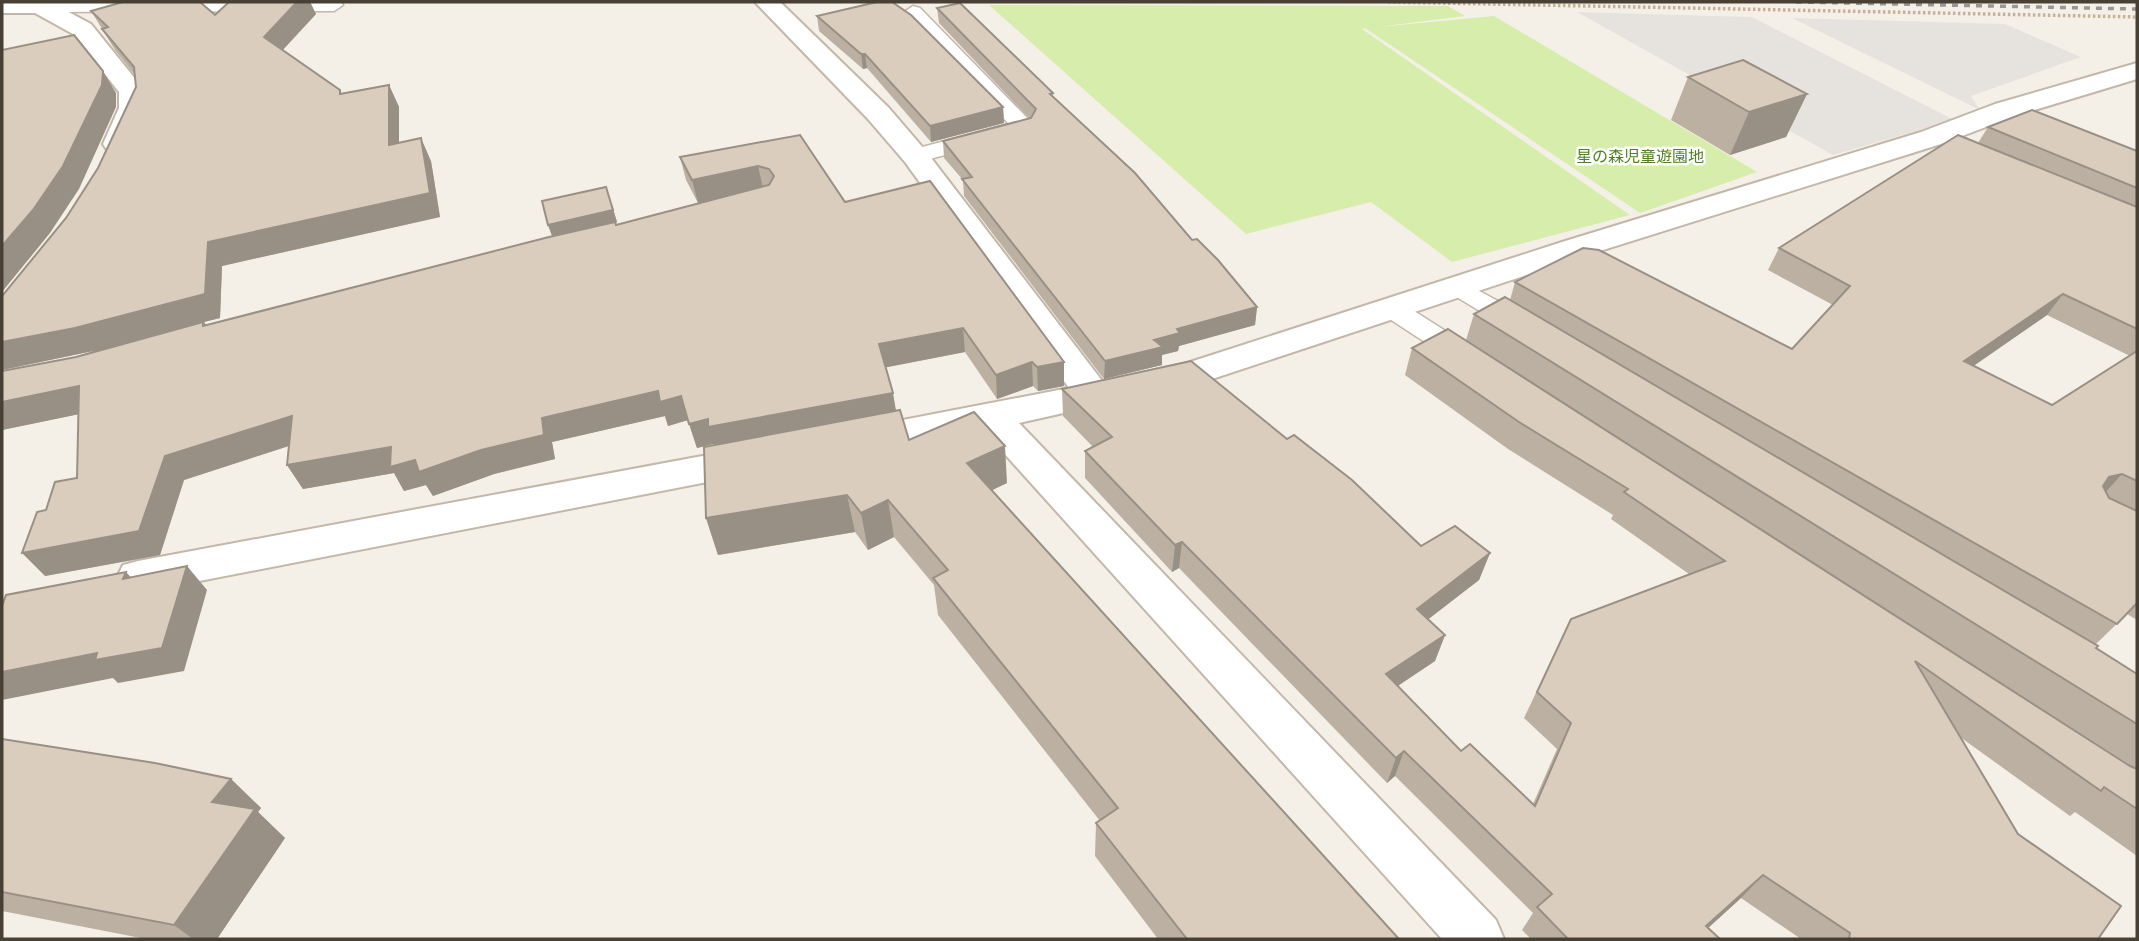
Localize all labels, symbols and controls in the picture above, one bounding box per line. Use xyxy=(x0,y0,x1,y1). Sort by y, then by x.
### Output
park label: 星の森児童遊園地 xyxy=(1576,147,1704,166)

